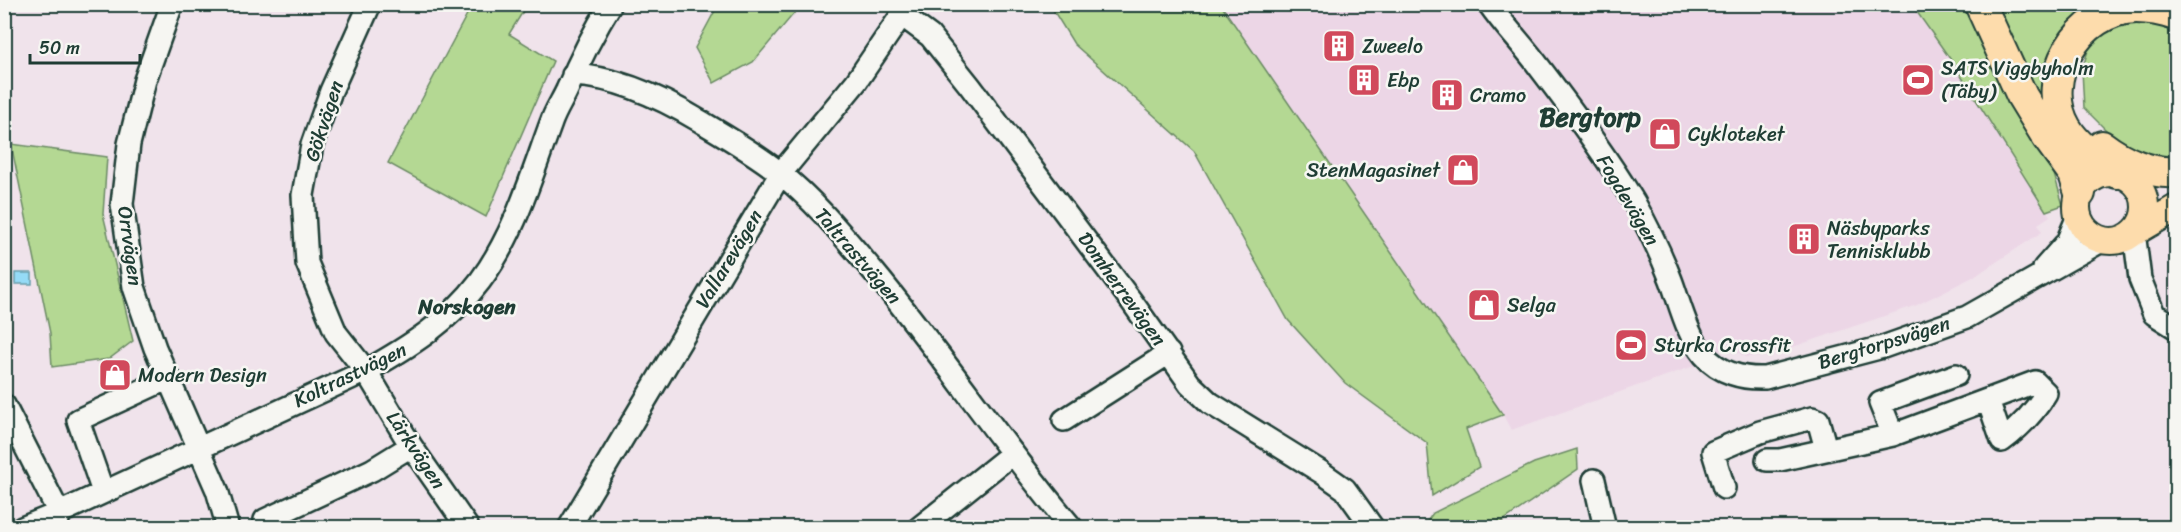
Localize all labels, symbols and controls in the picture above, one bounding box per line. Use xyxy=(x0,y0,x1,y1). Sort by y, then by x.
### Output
scale bar xyxy=(30,27,140,65)
building icon: Zweelo xyxy=(1321,28,1357,64)
place label: Zweelo xyxy=(1362,29,1423,64)
text: 50 m xyxy=(39,32,80,64)
place label: SATS Viggbyholm (Täby) xyxy=(1941,51,2094,109)
building icon: Ebp xyxy=(1346,62,1382,98)
sports icon: SATS Viggbyholm (Täby) xyxy=(1900,62,1936,98)
place label: Ebp xyxy=(1387,63,1420,98)
street label: Gökvägen xyxy=(294,76,354,166)
building icon: Cramo xyxy=(1429,77,1465,113)
place label: Cramo xyxy=(1470,78,1526,113)
district label: Bergtorp xyxy=(1539,94,1641,140)
shop icon: Cykloteket xyxy=(1647,116,1683,152)
place label: Cykloteket xyxy=(1688,117,1786,152)
street label: Fogdevägen xyxy=(1587,147,1669,253)
shop icon: StenMagasinet xyxy=(1445,152,1481,188)
place label: StenMagasinet xyxy=(1307,153,1441,188)
street label: Taltrastvägen xyxy=(805,199,911,313)
street label: Vallarevägen xyxy=(686,203,772,315)
street label: Orrvägen xyxy=(107,204,153,288)
place label: Näsbyparks Tennisklubb xyxy=(1827,211,1931,269)
building icon: Näsbyparks Tennisklubb xyxy=(1786,221,1822,257)
street label: Domherrevägen xyxy=(1068,224,1176,354)
shop icon: Selga xyxy=(1466,287,1502,323)
district label: Norskogen xyxy=(417,288,516,326)
place label: Selga xyxy=(1507,288,1557,323)
street label: Bergtorpsvägen xyxy=(1813,306,1955,380)
sports icon: Styrka Crossfit xyxy=(1613,327,1649,363)
place label: Styrka Crossfit xyxy=(1654,328,1792,363)
street label: Koltrastvägen xyxy=(287,332,413,418)
shop icon: Modern Design xyxy=(97,357,133,393)
place label: Modern Design xyxy=(138,358,267,393)
street label: Lärkvägen xyxy=(377,403,455,497)

